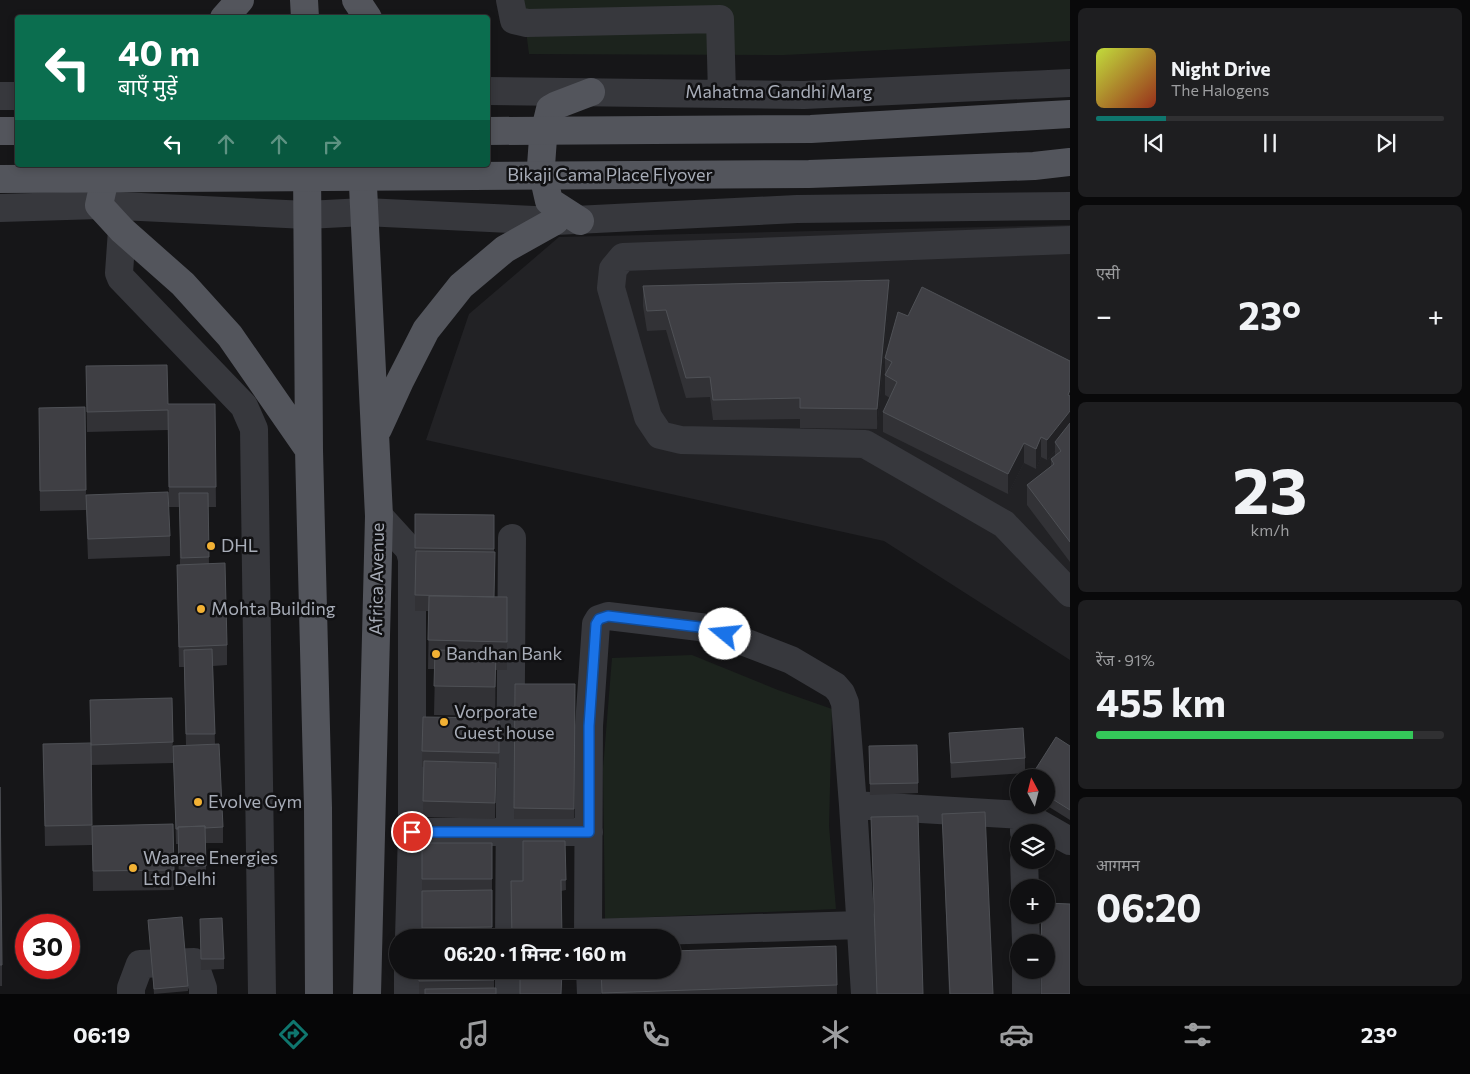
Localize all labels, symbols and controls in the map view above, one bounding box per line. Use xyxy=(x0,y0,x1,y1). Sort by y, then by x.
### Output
text: 40 m xyxy=(118,30,200,73)
icon: left xyxy=(35,35,100,100)
text: Night Drive xyxy=(1171,57,1271,80)
text: बाएँ मुड़ें xyxy=(118,73,178,100)
street label: Mahatma Gandhi Marg xyxy=(685,80,873,102)
text: The Halogens xyxy=(1171,80,1269,99)
icon: previous xyxy=(1140,129,1168,157)
icon: pause xyxy=(1256,129,1284,157)
icon: next xyxy=(1372,129,1400,157)
icon: left xyxy=(159,130,187,158)
icon: ahead xyxy=(212,130,240,158)
icon: ahead xyxy=(265,130,293,158)
icon: right xyxy=(318,130,346,158)
street label: Bikaji Cama Place Flyover xyxy=(507,163,713,185)
text: एसी xyxy=(1096,263,1120,282)
text: 23° xyxy=(1238,291,1301,338)
text: − xyxy=(1096,298,1112,332)
text: + xyxy=(1428,298,1444,332)
text: 23 xyxy=(1233,448,1307,527)
text: km/h xyxy=(1251,520,1289,539)
street label: Africa Avenue xyxy=(364,522,388,636)
place label: DHL xyxy=(221,534,258,556)
marker: DHL xyxy=(205,540,217,552)
place label: Mohta Building xyxy=(211,597,336,619)
marker: Mohta Building xyxy=(195,603,207,615)
position arrow xyxy=(698,607,750,659)
place label: Bandhan Bank xyxy=(446,642,563,664)
marker: Bandhan Bank xyxy=(430,648,442,660)
text: रेंज · 91% xyxy=(1096,650,1155,669)
text: 455 km xyxy=(1096,678,1226,725)
place label: Vorporate Guest house xyxy=(454,700,555,743)
marker: Vorporate Guest house xyxy=(438,716,450,728)
north arrow xyxy=(1010,769,1055,814)
map controls xyxy=(1010,769,1055,979)
place label: Evolve Gym xyxy=(208,790,302,812)
marker: Evolve Gym xyxy=(192,796,204,808)
pin xyxy=(391,811,433,853)
icon: arrive xyxy=(398,818,426,846)
button: layers xyxy=(1010,824,1055,869)
place label: Waaree Energies Ltd Delhi xyxy=(143,846,278,889)
text: आगमन xyxy=(1096,855,1140,874)
marker: Waaree Energies Ltd Delhi xyxy=(127,862,139,874)
button: + xyxy=(1010,879,1055,924)
text: 06:20 xyxy=(1096,883,1201,930)
speed limit sign: 30 xyxy=(15,914,80,979)
button: − xyxy=(1010,934,1055,979)
text: 06:20 · 1 मिनट · 160 m xyxy=(444,942,626,965)
icon: directions xyxy=(276,1017,311,1052)
icon: music xyxy=(457,1017,492,1052)
icon: phone xyxy=(638,1017,673,1052)
icon: climate xyxy=(818,1017,853,1052)
icon: car xyxy=(999,1017,1034,1052)
icon: filters xyxy=(1180,1017,1215,1052)
text: 06:19 xyxy=(73,1021,130,1048)
text: 23° xyxy=(1361,1021,1397,1048)

